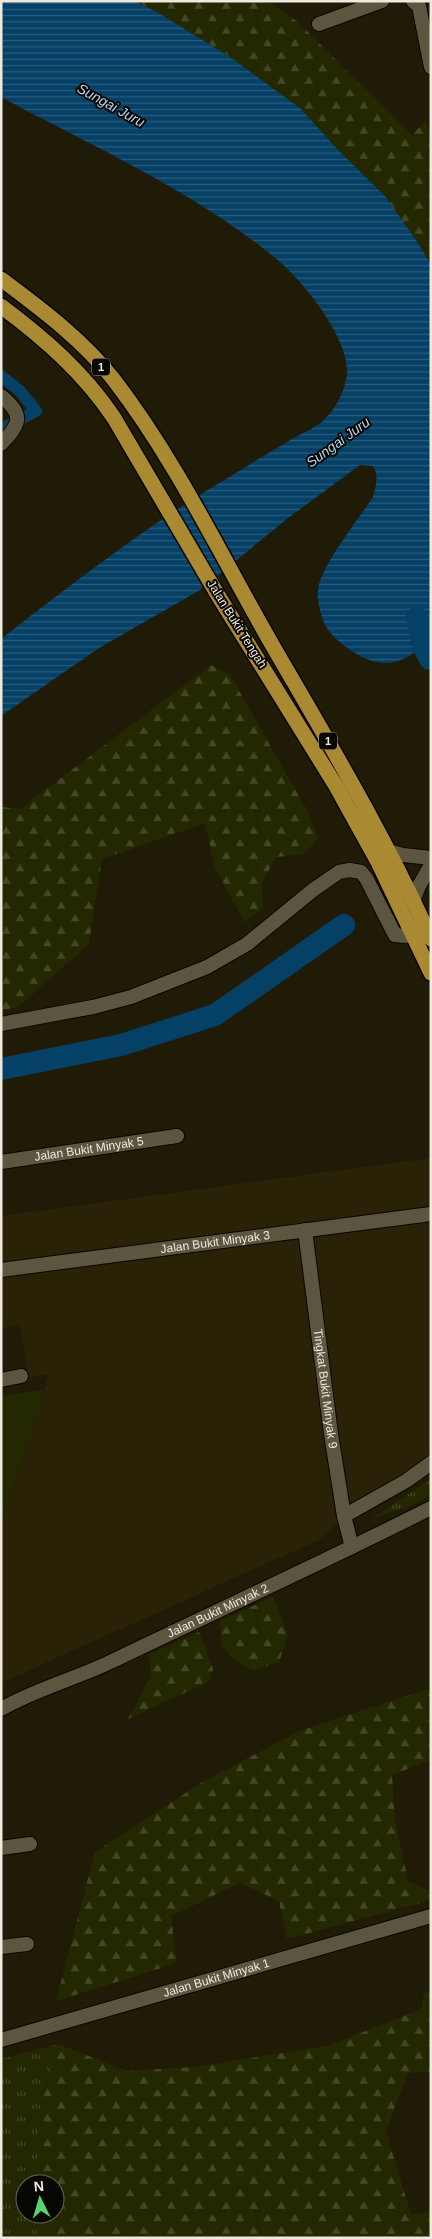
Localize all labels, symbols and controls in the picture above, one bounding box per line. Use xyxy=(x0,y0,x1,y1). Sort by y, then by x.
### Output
water label: Sungai Juru xyxy=(74,80,148,130)
road number: 1 xyxy=(92,358,110,376)
water label: Sungai Juru xyxy=(303,413,373,470)
street label: Jalan Bukit Tengah xyxy=(204,577,270,671)
road number: 1 xyxy=(319,732,337,749)
street label: Jalan Bukit Minyak 5 xyxy=(34,1134,145,1164)
street label: Jalan Bukit Minyak 3 xyxy=(160,1228,271,1256)
street label: Tingkat Bukit Minyak 9 xyxy=(311,1328,340,1450)
street label: Jalan Bukit Minyak 2 xyxy=(165,1581,271,1641)
street label: Jalan Bukit Minyak 1 xyxy=(161,1956,271,2000)
north arrow xyxy=(15,2174,65,2224)
text: N xyxy=(33,2178,45,2194)

